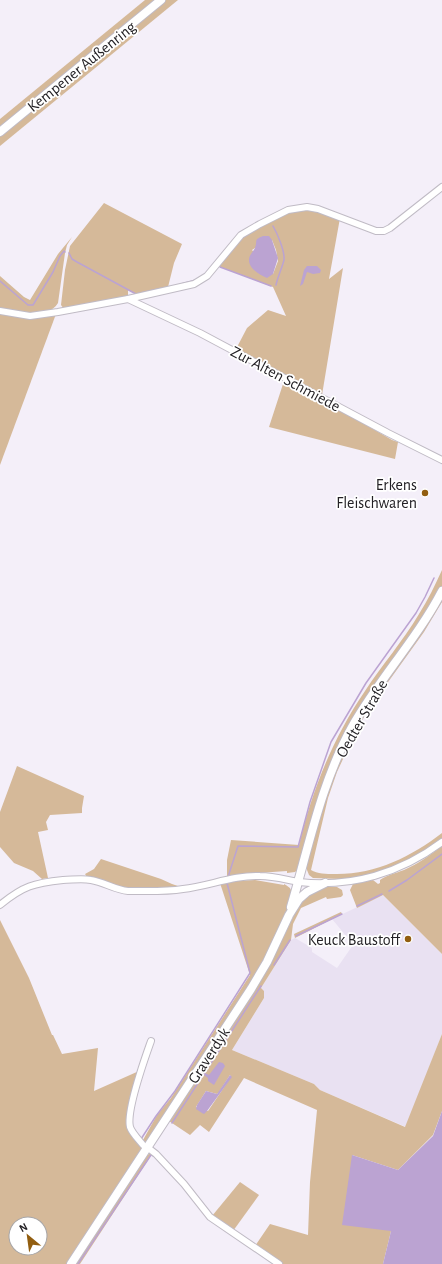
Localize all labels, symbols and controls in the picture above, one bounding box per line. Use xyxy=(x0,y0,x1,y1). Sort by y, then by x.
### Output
street label: Kempener Außenring xyxy=(25,18,139,115)
street label: Zur Alten Schmiede xyxy=(228,343,343,414)
place label: Erkens Fleischwaren xyxy=(336,477,417,511)
marker: Erkens Fleischwaren xyxy=(420,488,430,498)
street label: Oedter Straße xyxy=(333,677,391,760)
place label: Keuck Baustoff xyxy=(308,932,401,948)
marker: Keuck Baustoff xyxy=(403,934,413,944)
street label: Graverdyk xyxy=(185,1024,234,1087)
north arrow xyxy=(8,1216,48,1256)
text: N xyxy=(17,1221,29,1234)

